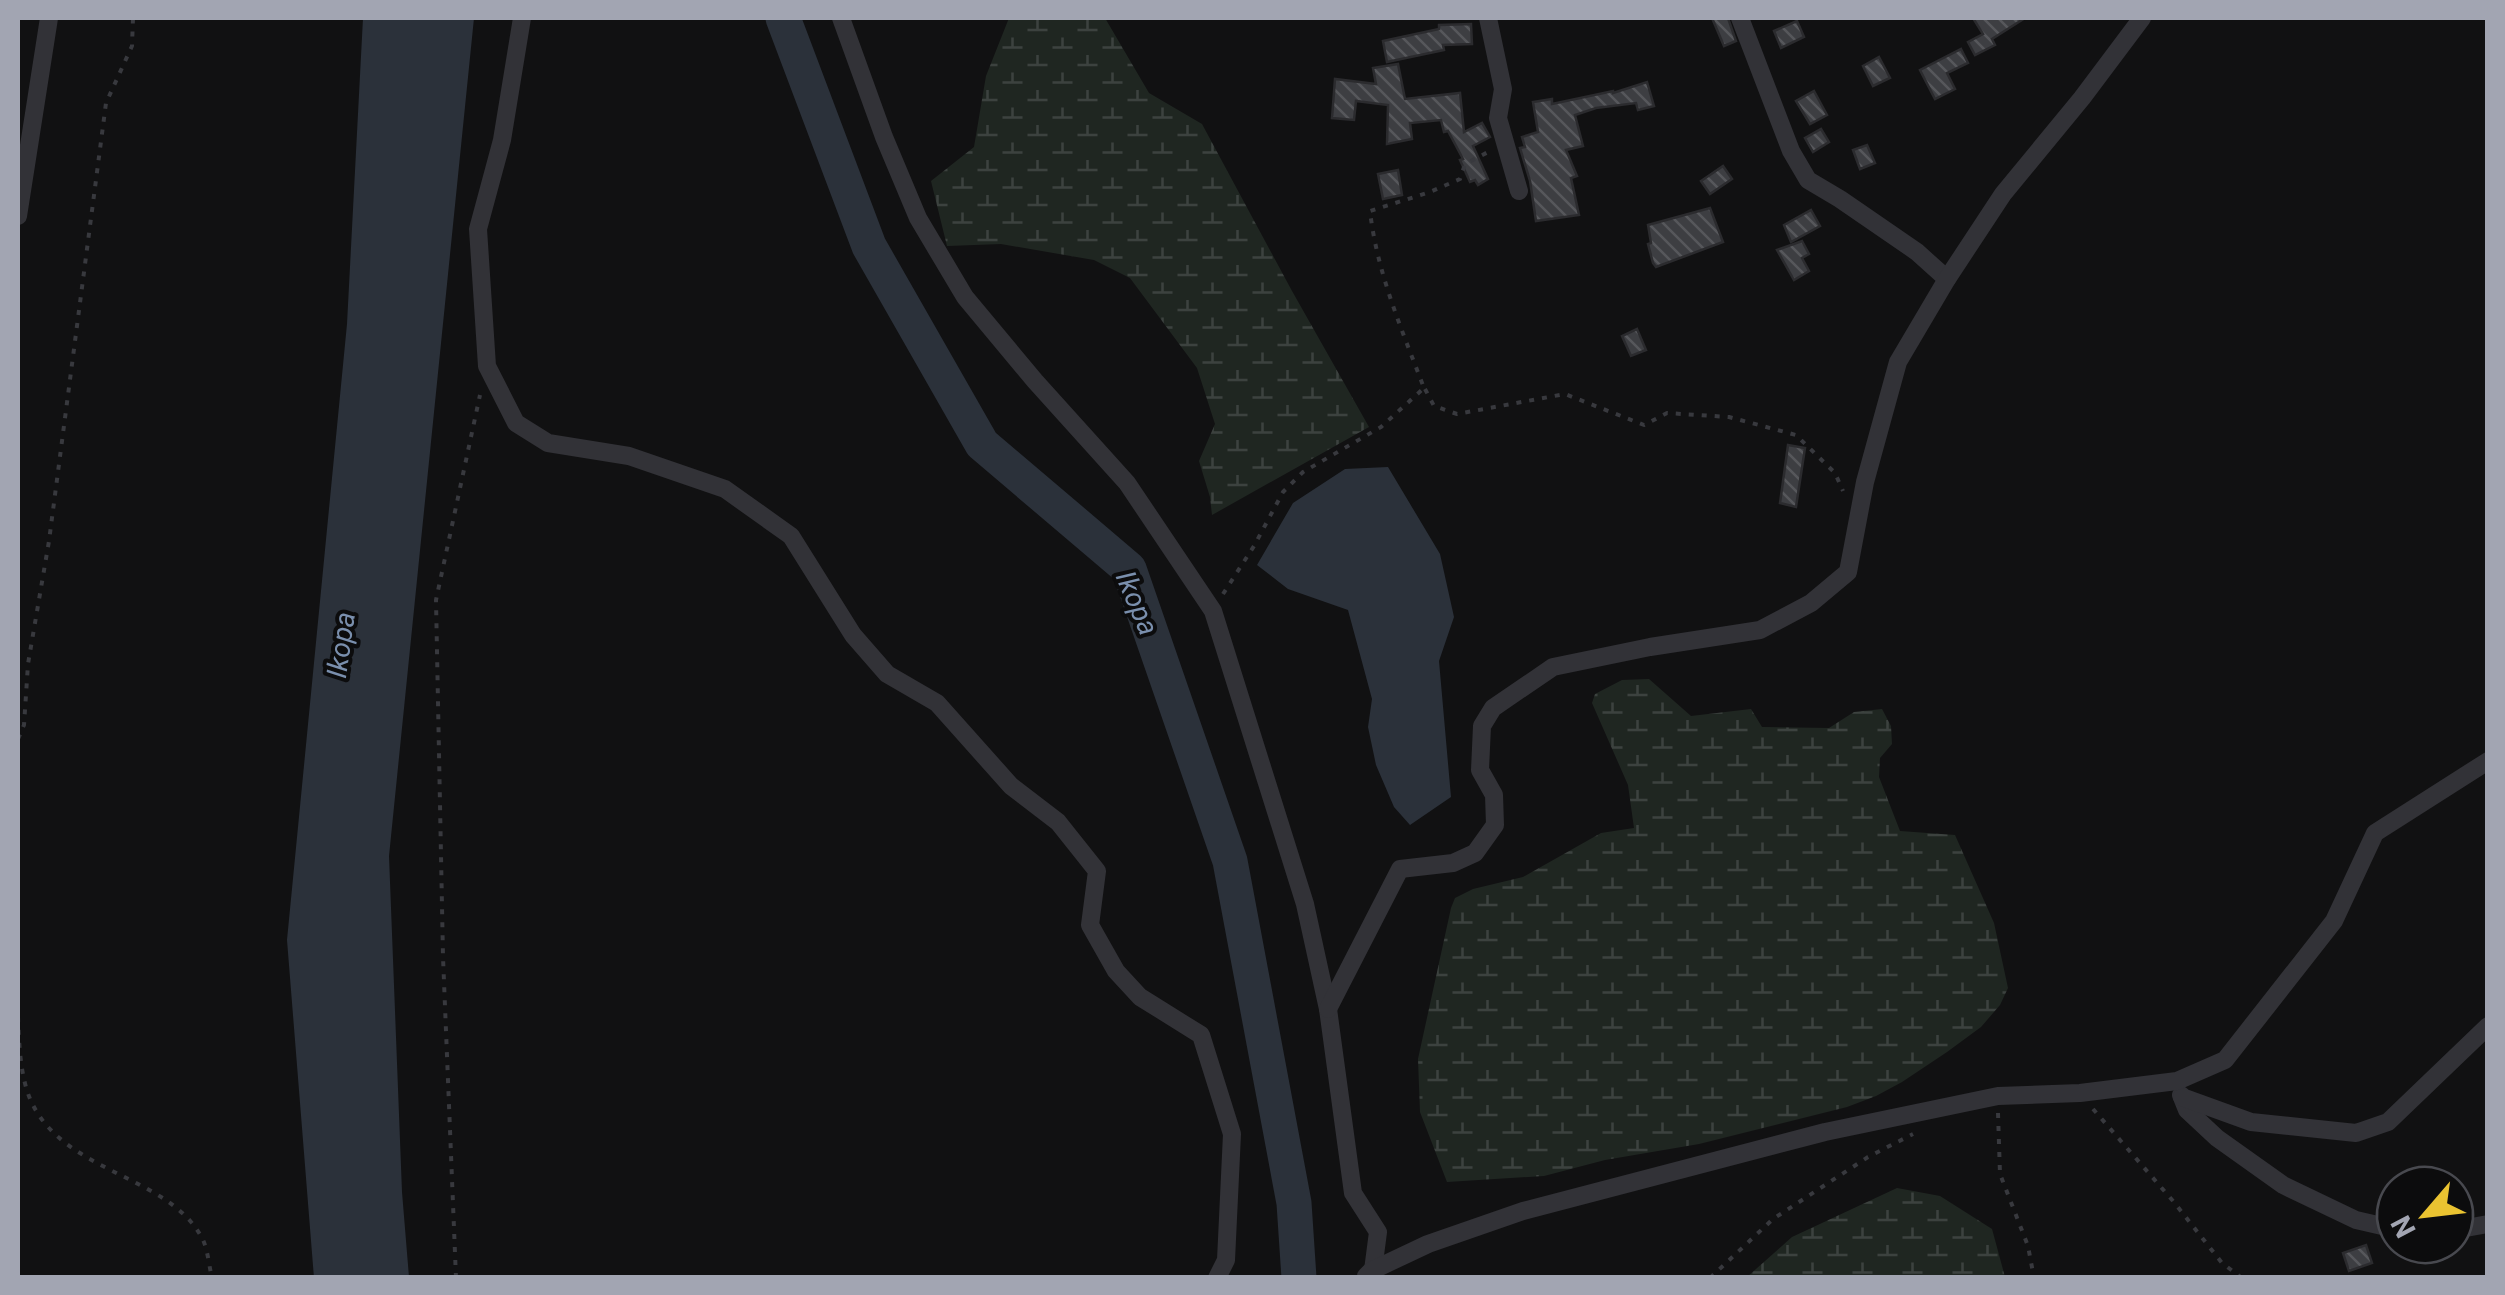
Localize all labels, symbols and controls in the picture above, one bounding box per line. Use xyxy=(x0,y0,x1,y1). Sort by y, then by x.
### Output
water label: Ikopa xyxy=(1109,566,1165,640)
water label: Ikopa xyxy=(320,610,362,680)
north arrow xyxy=(2375,1165,2475,1265)
text: N xyxy=(2384,1210,2423,1243)

